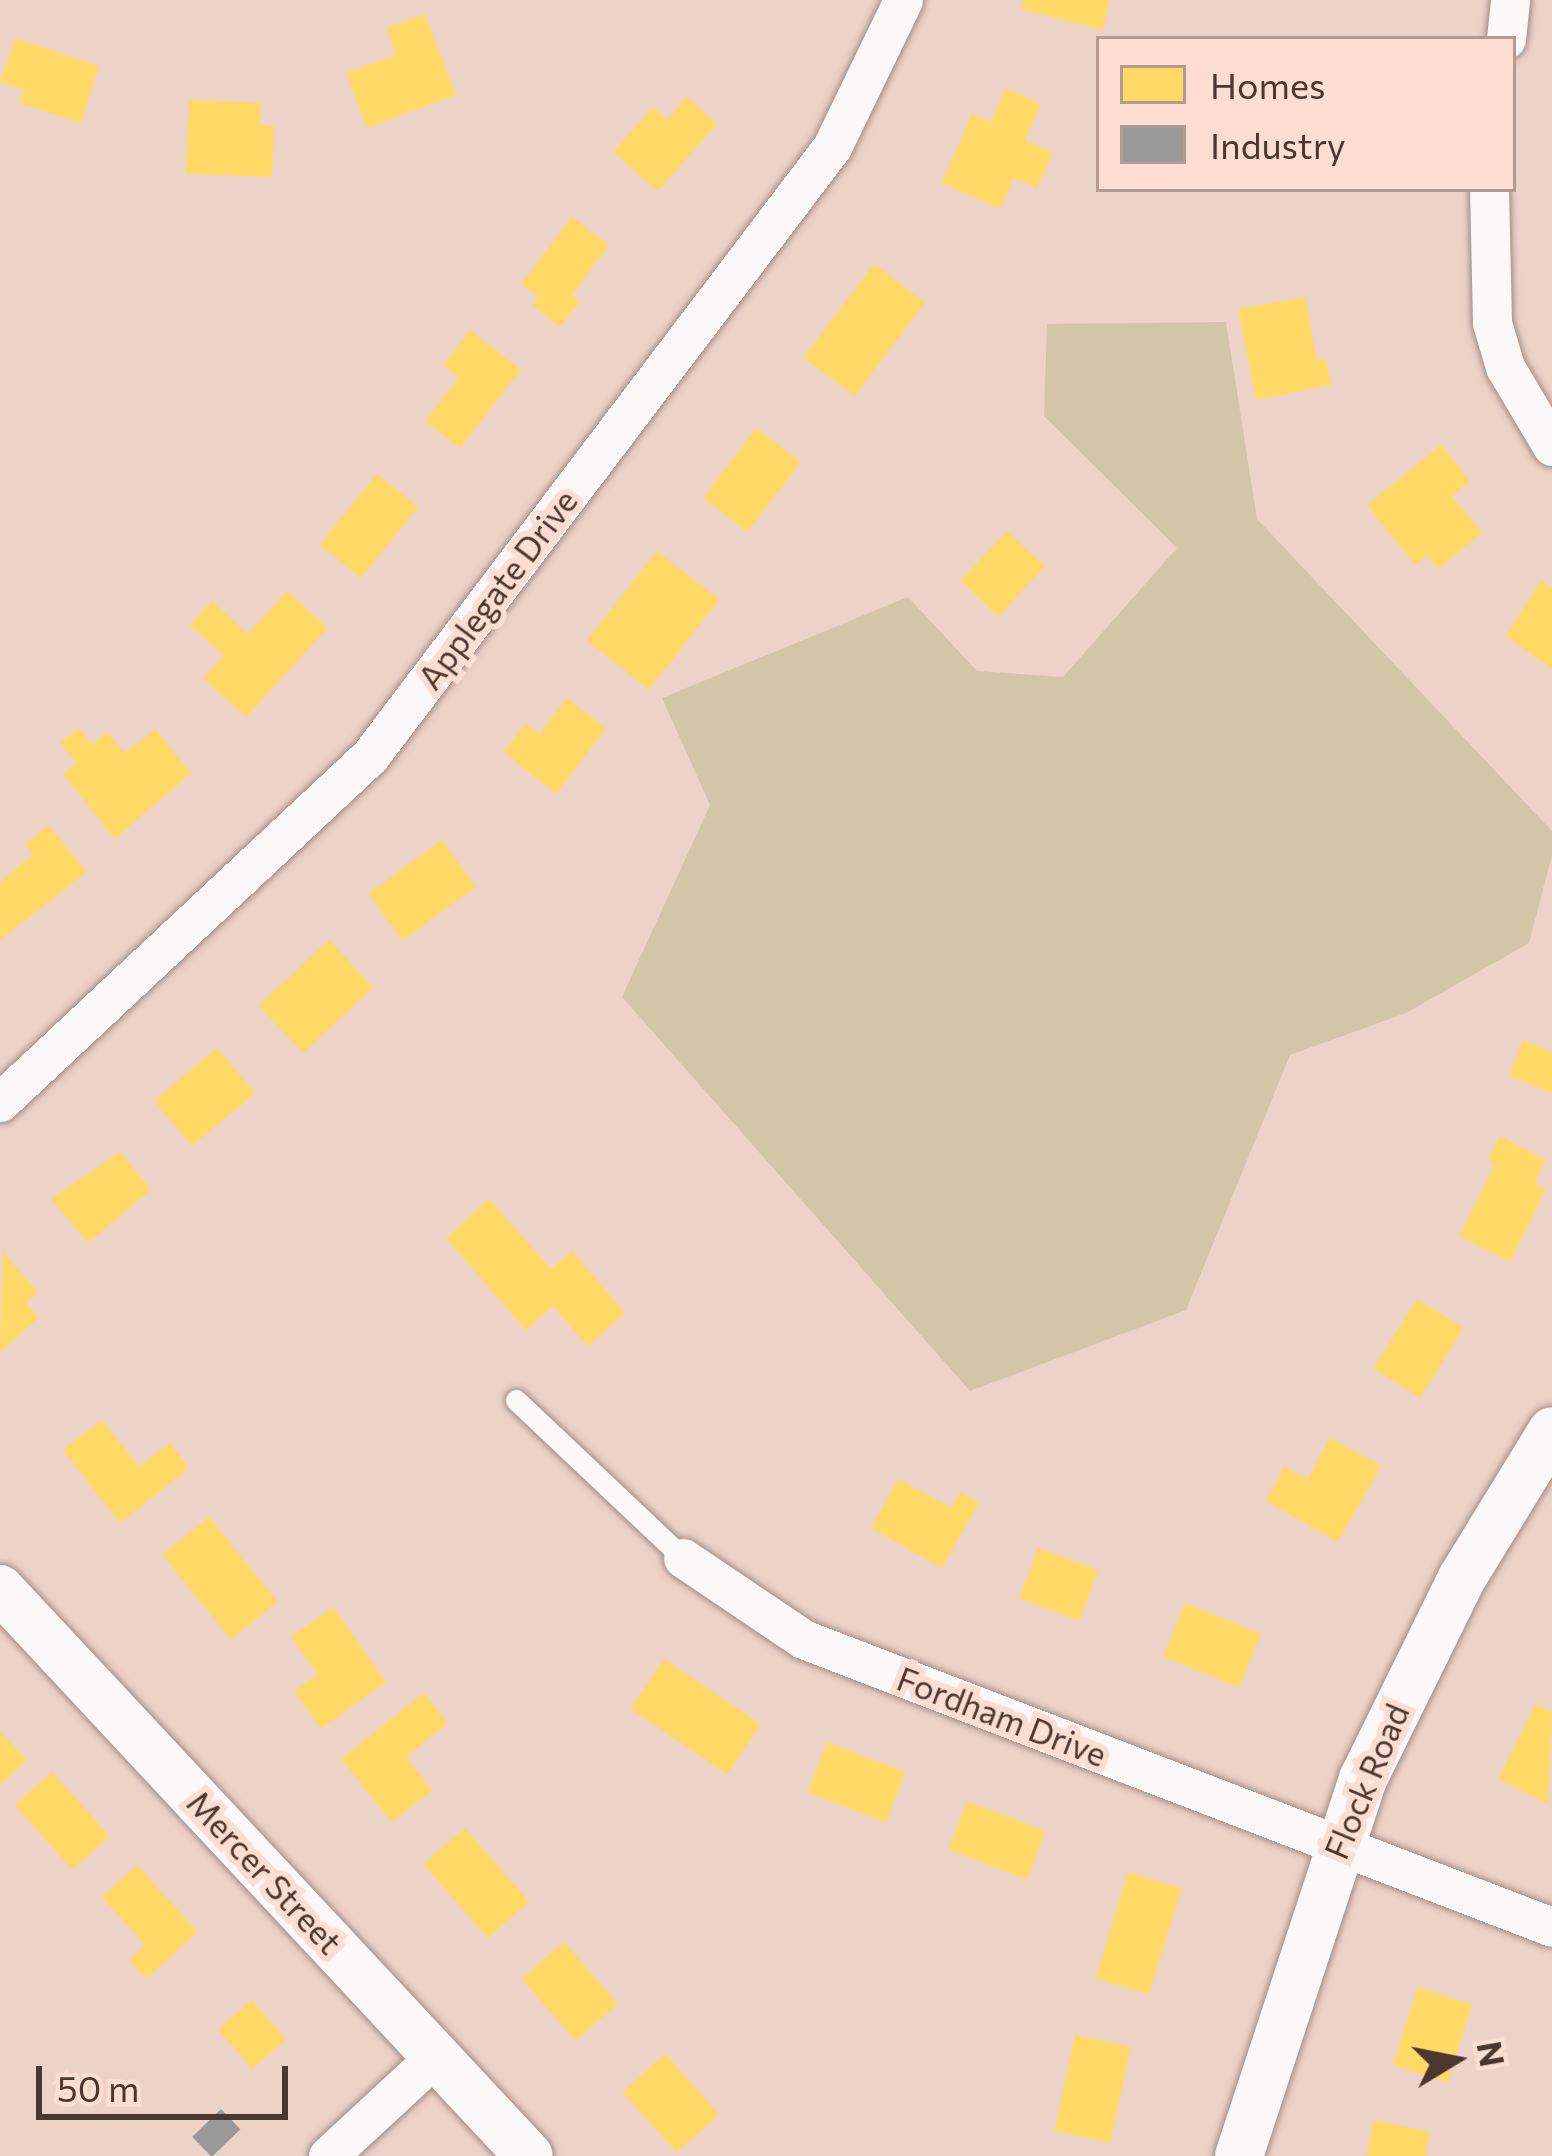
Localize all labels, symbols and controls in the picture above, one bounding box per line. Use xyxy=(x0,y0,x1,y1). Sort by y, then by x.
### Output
legend xyxy=(1096,36,1516,192)
text: Homes xyxy=(1210,62,1325,106)
text: Industry xyxy=(1210,122,1346,166)
street label: Applegate Drive xyxy=(409,482,585,696)
street label: Fordham Drive xyxy=(892,1658,1112,1774)
street label: Flock Road xyxy=(1316,1698,1416,1864)
street label: Mercer Street xyxy=(180,1782,350,1962)
north arrow xyxy=(1396,2000,1516,2120)
text: N xyxy=(1470,2038,1514,2069)
scale bar xyxy=(42,2042,294,2116)
text: 50 m xyxy=(57,2065,139,2109)

